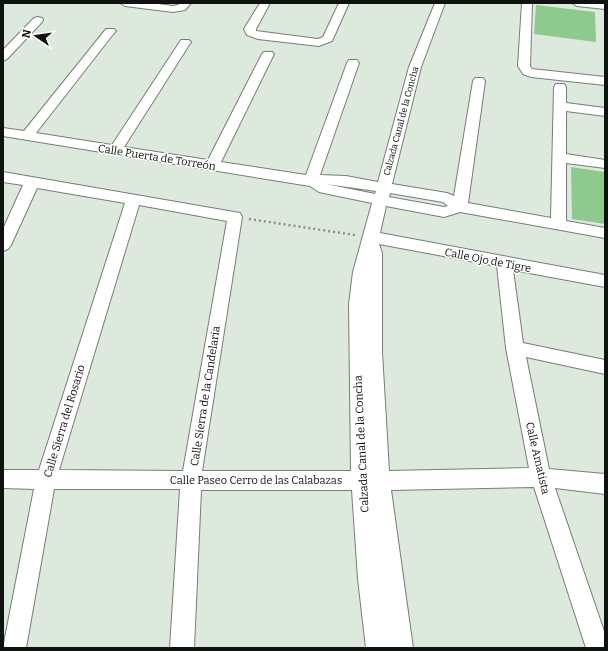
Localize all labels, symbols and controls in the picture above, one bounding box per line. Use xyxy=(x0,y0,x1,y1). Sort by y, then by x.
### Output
north arrow xyxy=(16,16,56,56)
text: N xyxy=(19,28,34,39)
street label: Calzada Canal de la Concha xyxy=(382,65,420,177)
street label: Calle Puerta de Torreón xyxy=(97,142,217,173)
street label: Calle Ojo de Tigre xyxy=(444,246,532,275)
street label: Calle Sierra de la Candelaria xyxy=(188,325,223,467)
street label: Calle Sierra del Rosario xyxy=(41,363,88,479)
street label: Calzada Canal de la Concha xyxy=(351,375,372,513)
street label: Calle Amatista xyxy=(523,421,552,496)
street label: Calle Paseo Cerro de las Calabazas xyxy=(170,474,342,487)

